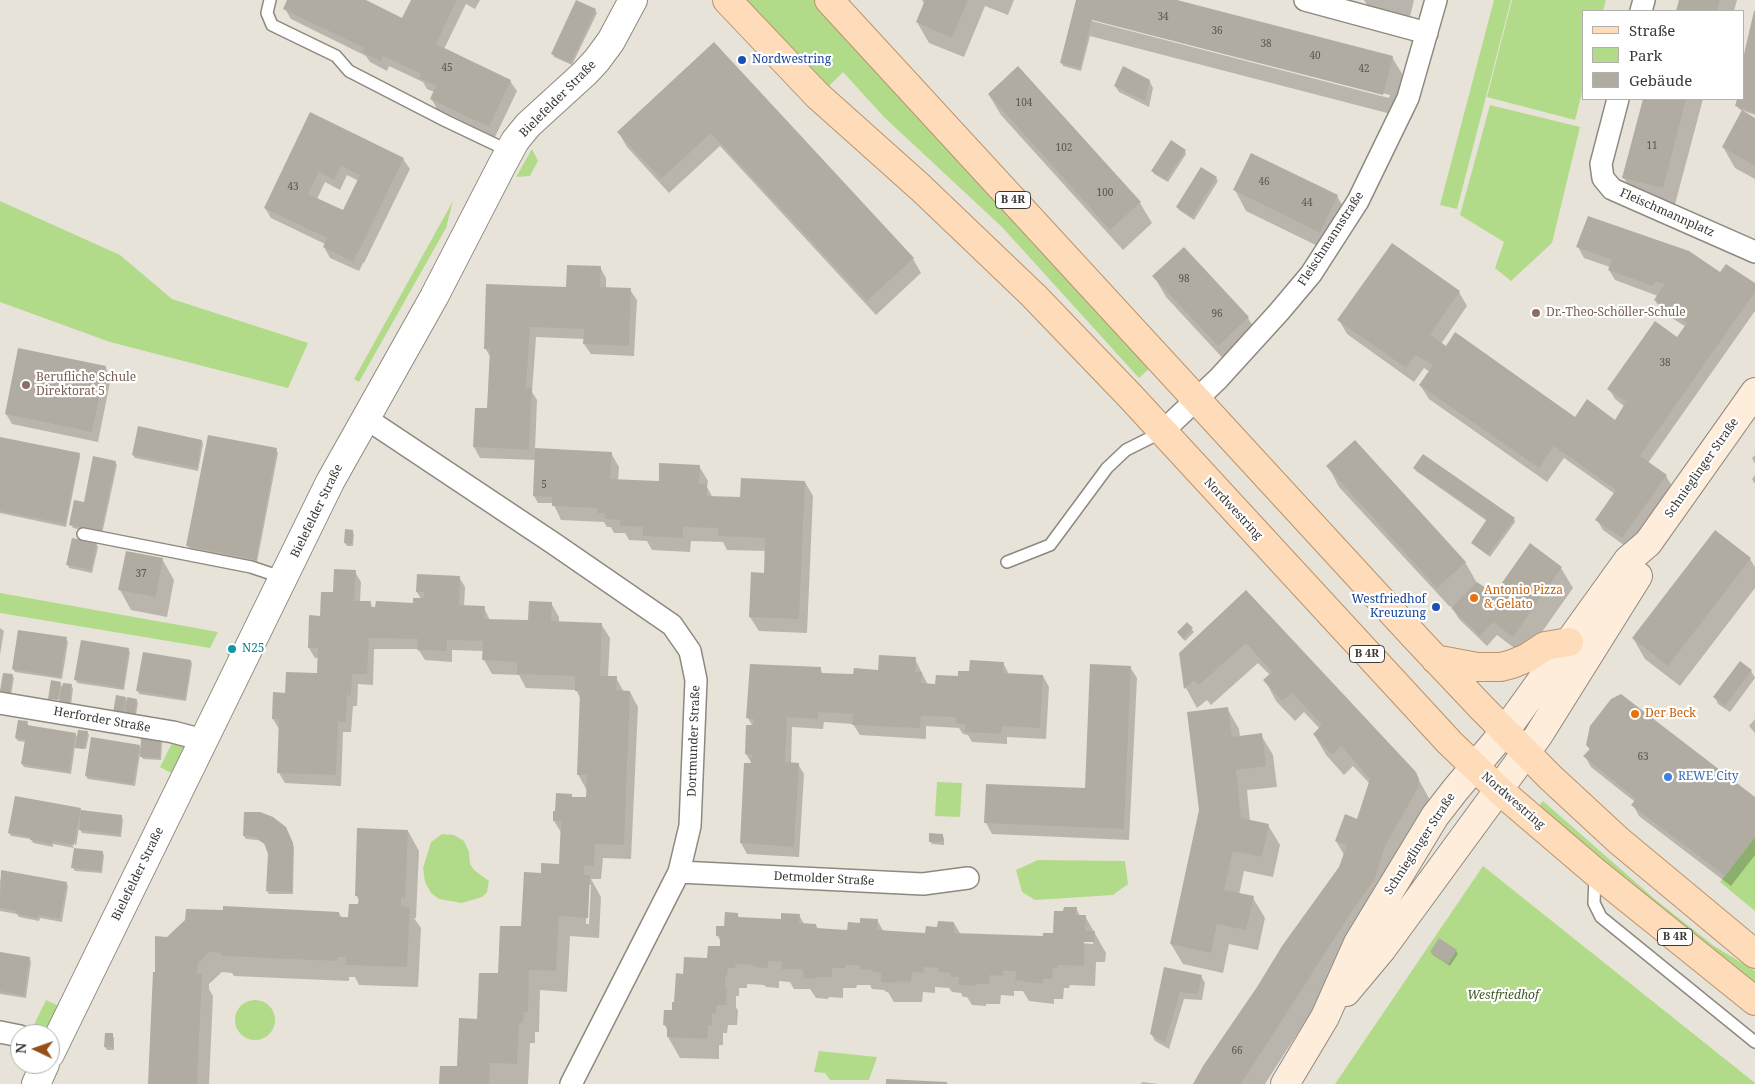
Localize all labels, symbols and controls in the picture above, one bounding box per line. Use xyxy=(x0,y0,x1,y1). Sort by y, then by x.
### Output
legend xyxy=(1582,10,1745,100)
house number: 34 xyxy=(1157,11,1169,23)
text: Straße xyxy=(1629,20,1675,40)
house number: 36 xyxy=(1211,25,1223,37)
house number: 38 xyxy=(1260,38,1272,50)
text: Park xyxy=(1629,45,1662,65)
house number: 40 xyxy=(1309,50,1321,62)
place label: Nordwestring xyxy=(752,53,831,67)
marker: Nordwestring xyxy=(736,54,748,66)
street label: Bielefelder Straße xyxy=(517,58,599,140)
house number: 45 xyxy=(441,62,453,74)
house number: 42 xyxy=(1358,63,1370,75)
text: Gebäude xyxy=(1629,70,1692,90)
house number: 104 xyxy=(1016,97,1032,109)
house number: 11 xyxy=(1646,140,1658,152)
house number: 102 xyxy=(1056,142,1072,154)
house number: 46 xyxy=(1258,176,1270,188)
house number: 43 xyxy=(287,181,299,193)
street label: Fleischmannplatz xyxy=(1618,186,1716,240)
house number: 100 xyxy=(1097,187,1113,199)
street label: Fleischmannstraße xyxy=(1295,189,1367,289)
road number: B 4R xyxy=(996,192,1030,208)
house number: 44 xyxy=(1301,197,1313,209)
house number: 98 xyxy=(1178,273,1190,285)
place label: Dr.-Theo-Schöller-Schule xyxy=(1546,306,1686,320)
marker: Dr.-Theo-Schöller-Schule xyxy=(1530,307,1542,319)
house number: 96 xyxy=(1211,308,1223,320)
house number: 38 xyxy=(1659,357,1671,369)
place label: Berufliche Schule Direktorat 5 xyxy=(36,371,136,399)
marker: Berufliche Schule Direktorat 5 xyxy=(20,379,32,391)
street label: Schnieglinger Straße xyxy=(1662,415,1742,521)
street label: Bielefelder Straße xyxy=(288,462,346,560)
street label: Nordwestring xyxy=(1201,475,1265,543)
house number: 5 xyxy=(541,479,547,491)
house number: 37 xyxy=(135,568,147,580)
place label: Antonio Pizza & Gelato xyxy=(1484,584,1563,612)
marker: Antonio Pizza & Gelato xyxy=(1468,592,1480,604)
place label: Westfriedhof Kreuzung xyxy=(1351,593,1426,621)
marker: Westfriedhof Kreuzung xyxy=(1430,601,1442,613)
place label: N25 xyxy=(242,642,265,656)
marker: N25 xyxy=(226,643,238,655)
road number: B 4R xyxy=(1350,646,1384,662)
street label: Dortmunder Straße xyxy=(685,685,703,797)
street label: Herforder Straße xyxy=(52,704,152,736)
place label: Der Beck xyxy=(1645,707,1696,721)
marker: Der Beck xyxy=(1629,708,1641,720)
house number: 63 xyxy=(1637,751,1649,763)
street label: Nordwestring xyxy=(1478,770,1548,832)
place label: REWE City xyxy=(1678,770,1738,784)
marker: REWE City xyxy=(1662,771,1674,783)
street label: Schnieglinger Straße xyxy=(1382,790,1458,898)
street label: Bielefelder Straße xyxy=(109,825,167,923)
street label: Detmolder Straße xyxy=(773,869,875,889)
road number: B 4R xyxy=(1658,929,1692,946)
park label: Westfriedhof xyxy=(1467,989,1539,1003)
north arrow xyxy=(10,1024,60,1074)
text: N xyxy=(11,1042,30,1054)
house number: 66 xyxy=(1231,1045,1243,1057)

